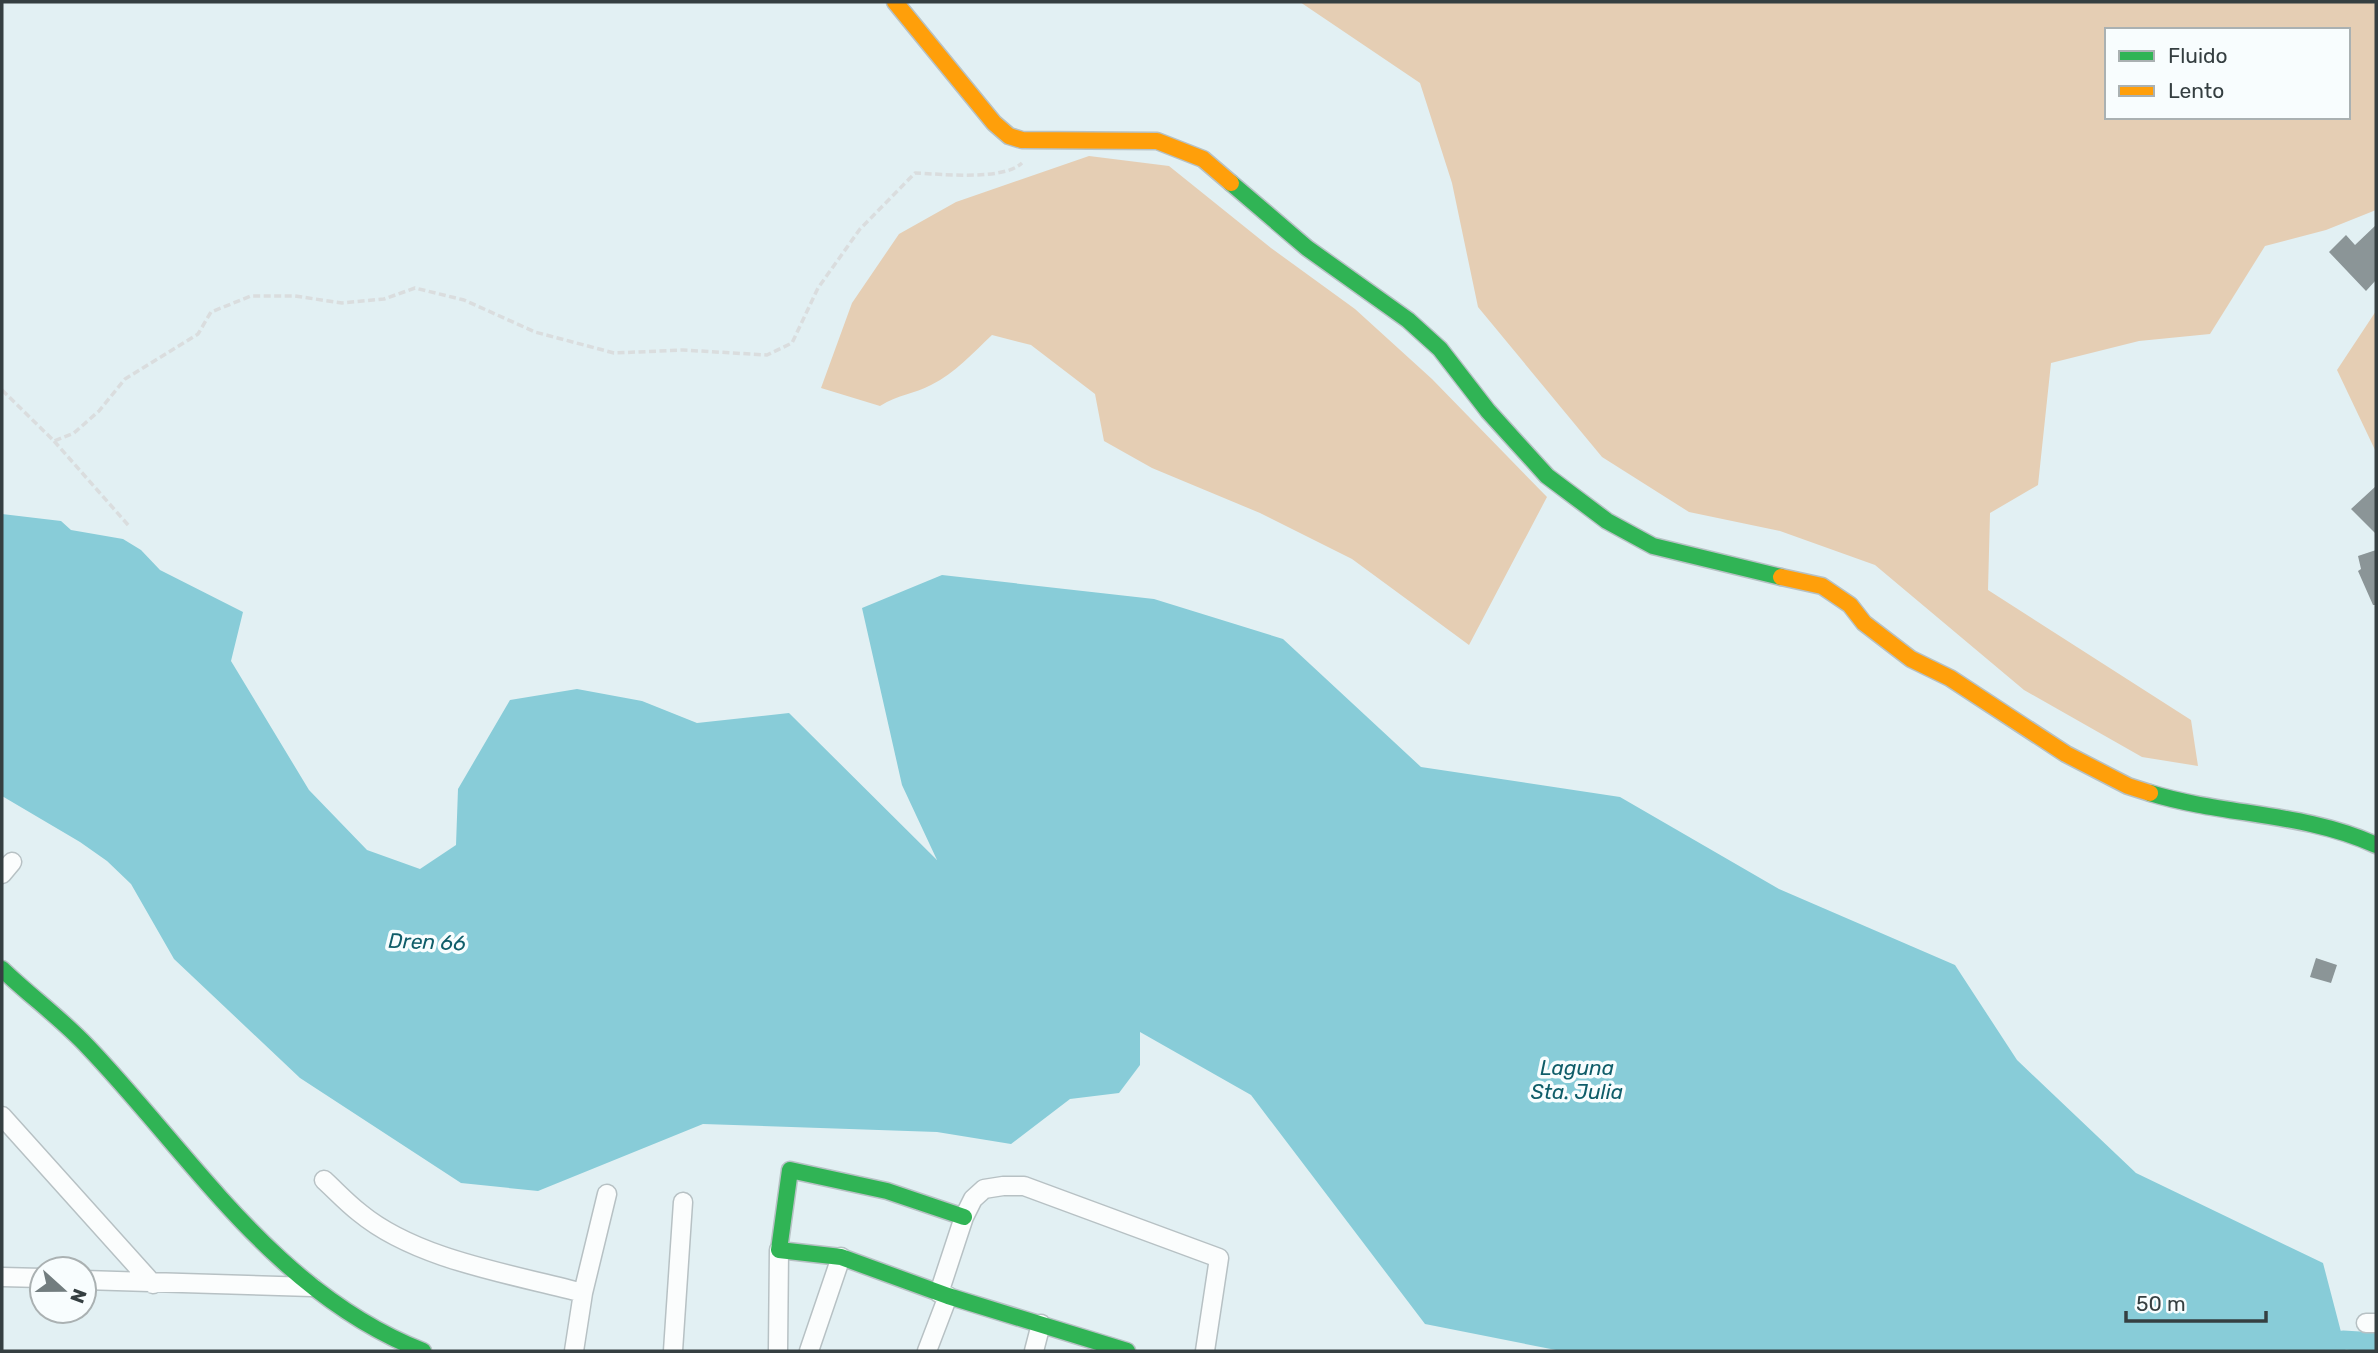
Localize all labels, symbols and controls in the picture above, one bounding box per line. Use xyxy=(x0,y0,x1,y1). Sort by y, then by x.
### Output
legend xyxy=(2105,28,2350,119)
text: Fluido xyxy=(2168,43,2228,68)
text: Lento xyxy=(2168,78,2224,103)
water label: Dren 66 xyxy=(388,928,466,955)
water label: Laguna Sta. Julia xyxy=(1531,1055,1623,1104)
north arrow xyxy=(28,1255,98,1325)
scale bar xyxy=(2126,1280,2266,1324)
text: N xyxy=(65,1285,92,1306)
text: 50 m xyxy=(2136,1291,2186,1316)

